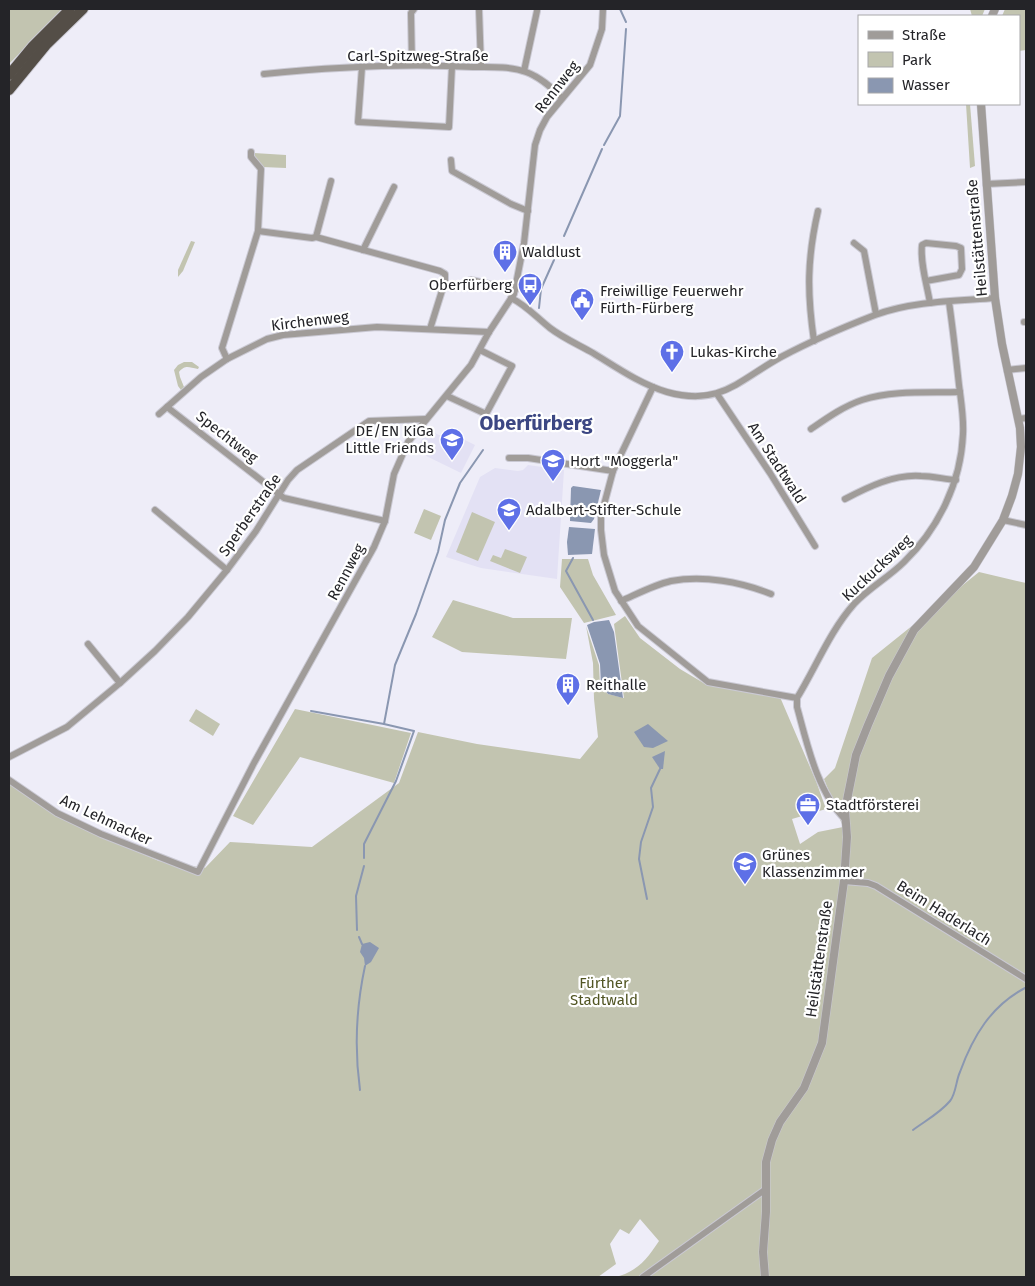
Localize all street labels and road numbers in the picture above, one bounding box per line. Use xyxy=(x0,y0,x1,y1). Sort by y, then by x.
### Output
street label: Carl-Spitzweg-Straße xyxy=(347,47,489,65)
street label: Rennweg xyxy=(531,57,583,117)
street label: Heilstättenstraße xyxy=(963,178,991,298)
street label: Kirchenweg xyxy=(270,307,350,335)
street label: Spechtweg xyxy=(193,407,262,467)
street label: Am Stadtwald xyxy=(744,419,810,507)
street label: Sperberstraße xyxy=(215,470,285,560)
street label: Kuckucksweg xyxy=(838,531,916,605)
street label: Rennweg xyxy=(324,541,368,603)
street label: Am Lehmacker xyxy=(57,791,155,849)
street label: Beim Haderlach xyxy=(893,877,995,949)
street label: Heilstättenstraße xyxy=(802,899,836,1019)

